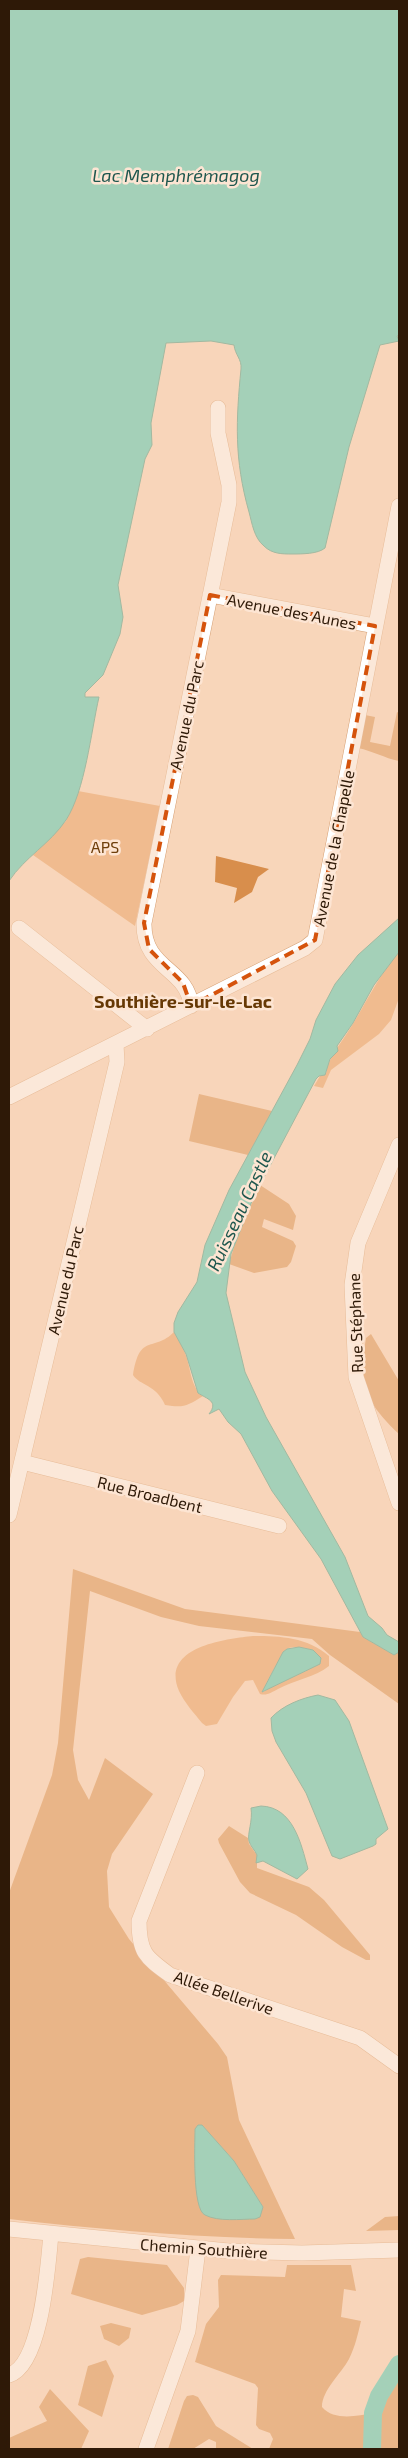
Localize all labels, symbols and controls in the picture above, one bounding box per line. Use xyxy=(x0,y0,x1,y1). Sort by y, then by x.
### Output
water label: Lac Memphrémagog xyxy=(92,164,260,186)
street label: Avenue des Aunes xyxy=(226,589,358,633)
street label: Avenue du Parc xyxy=(165,658,207,771)
street label: Avenue de la Chapelle xyxy=(309,768,357,928)
park label: APS xyxy=(91,837,119,856)
district label: Southière-sur-le-Lac xyxy=(94,990,272,1012)
water label: Ruisseau Castle xyxy=(202,1147,276,1274)
street label: Avenue du Parc xyxy=(43,1224,87,1336)
street label: Rue Stéphane xyxy=(344,1273,366,1373)
street label: Rue Broadbent xyxy=(96,1472,204,1516)
street label: Allée Bellerive xyxy=(172,1966,276,2018)
street label: Chemin Southière xyxy=(140,2234,268,2262)

